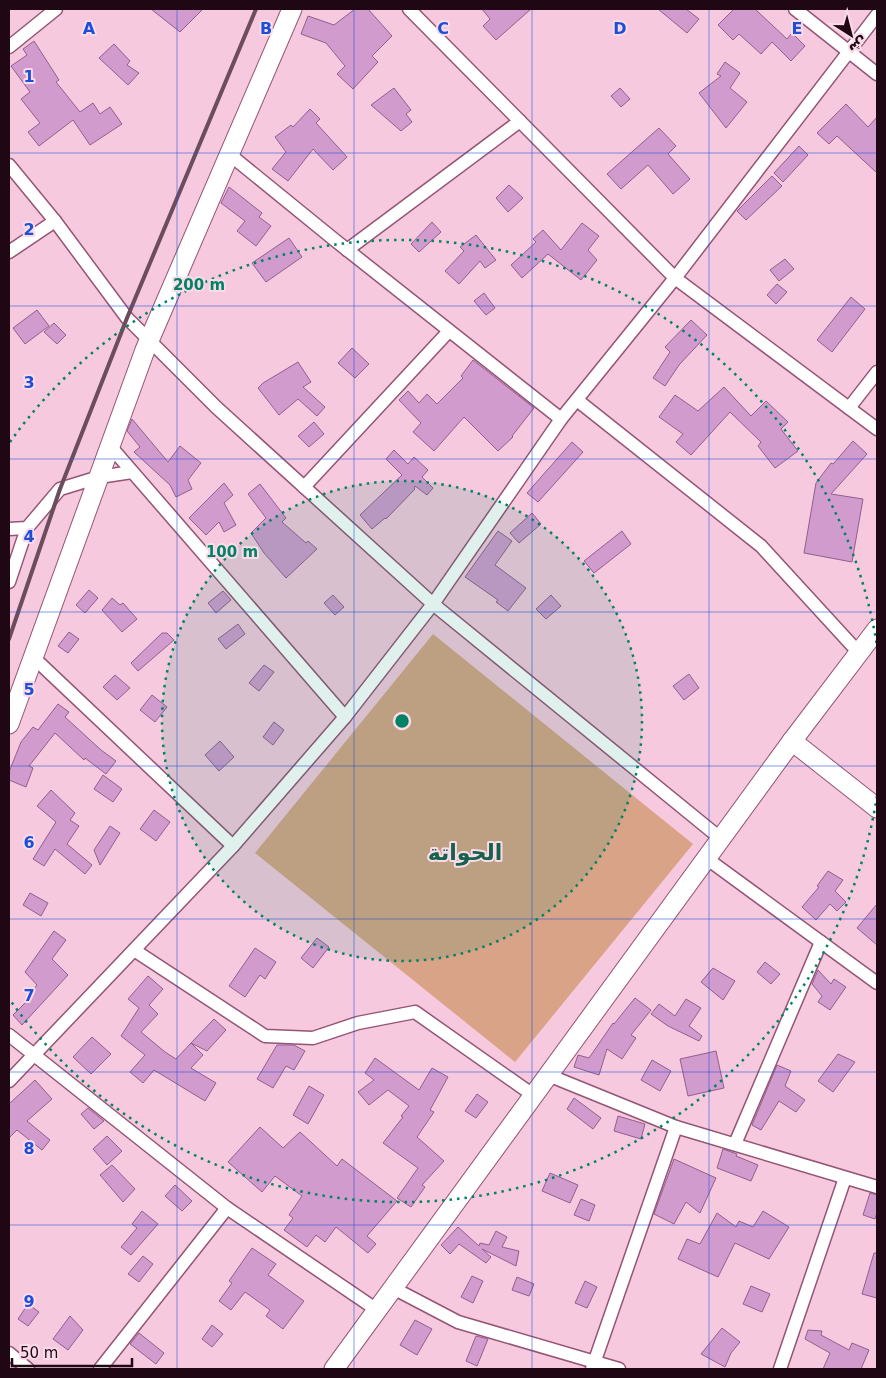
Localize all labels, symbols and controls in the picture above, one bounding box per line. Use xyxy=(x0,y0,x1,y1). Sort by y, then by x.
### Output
north arrow xyxy=(826,10,876,60)
text: A xyxy=(83,19,96,38)
text: B xyxy=(260,19,272,38)
text: C xyxy=(437,19,449,38)
text: D xyxy=(613,19,627,38)
text: E xyxy=(792,19,802,38)
text: ش xyxy=(846,33,871,58)
text: 1 xyxy=(23,67,35,86)
text: 2 xyxy=(23,220,35,239)
text: 200 m xyxy=(173,276,225,294)
text: 3 xyxy=(23,373,35,392)
text: 4 xyxy=(23,527,35,546)
text: 100 m xyxy=(206,543,258,561)
text: 5 xyxy=(23,680,35,699)
centre of rings xyxy=(393,712,411,730)
text: 6 xyxy=(23,833,35,852)
district label: الحواتة xyxy=(428,840,502,866)
text: 7 xyxy=(23,986,35,1005)
text: 8 xyxy=(23,1139,35,1158)
text: 9 xyxy=(23,1292,35,1311)
scale bar xyxy=(12,1336,132,1368)
text: 50 m xyxy=(20,1344,58,1362)

